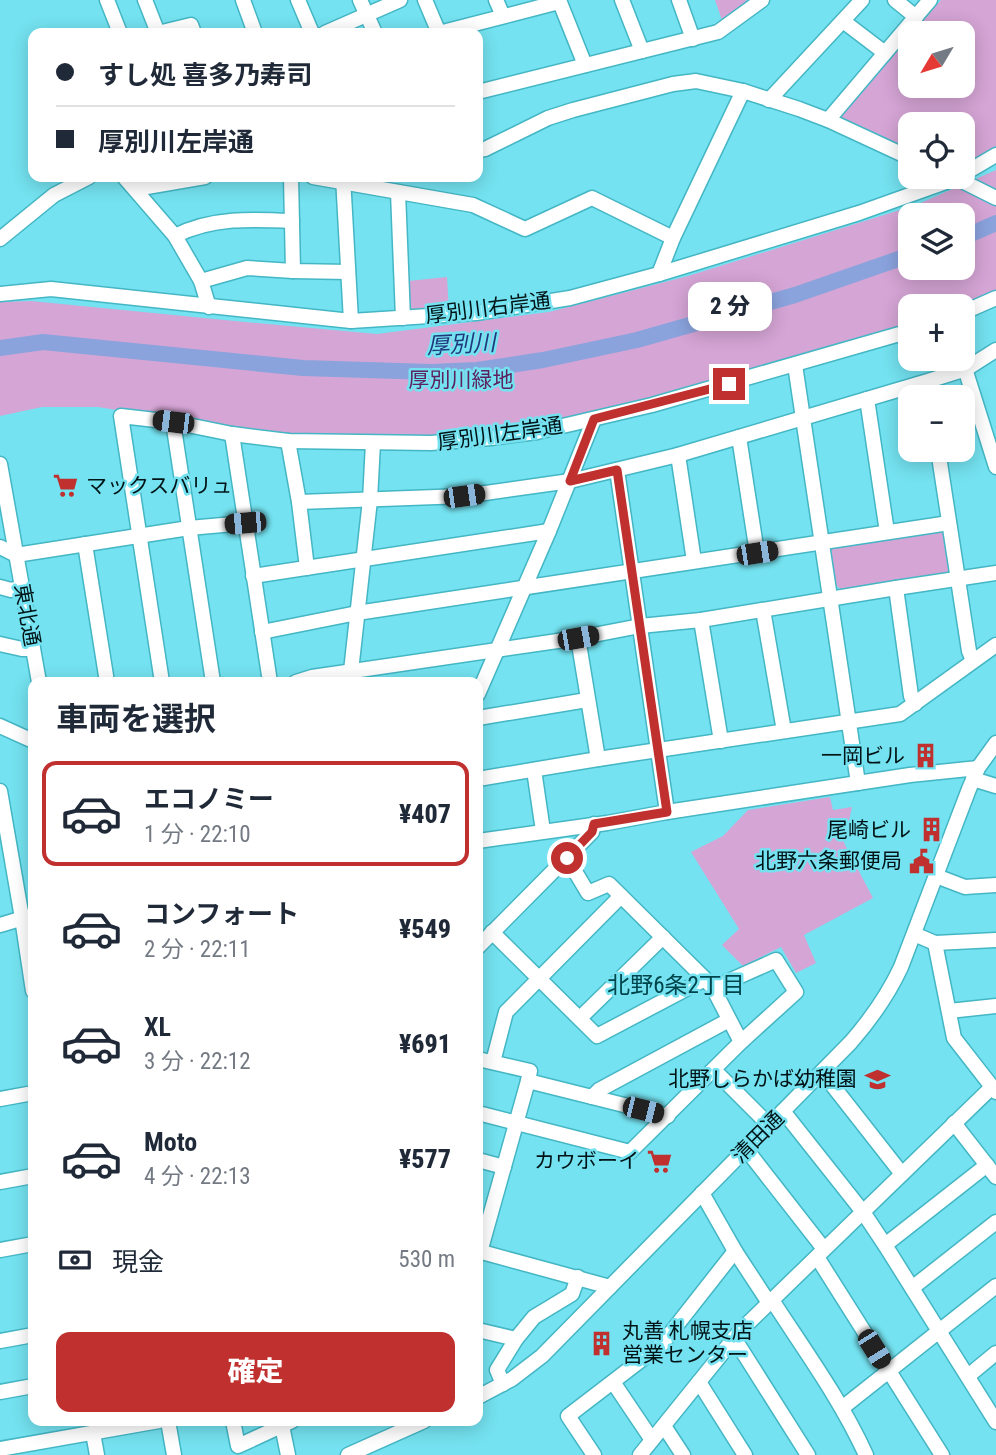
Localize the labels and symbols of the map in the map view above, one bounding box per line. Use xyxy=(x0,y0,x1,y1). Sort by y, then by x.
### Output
north arrow xyxy=(898,21,975,98)
callout: 2 分 xyxy=(687,282,771,332)
street label: 厚別川右岸通 xyxy=(424,288,552,328)
water label: 厚別川 xyxy=(426,329,499,360)
park label: 厚別川緑地 xyxy=(409,368,514,392)
route end xyxy=(713,368,745,400)
car xyxy=(151,409,196,435)
street label: 厚別川左岸通 xyxy=(436,413,564,455)
supermarket icon: マックスバリュ xyxy=(52,472,80,500)
place label: マックスバリュ xyxy=(86,474,232,498)
car xyxy=(442,483,487,509)
car xyxy=(224,511,267,535)
car xyxy=(735,539,780,567)
street label: 東北通 xyxy=(10,582,44,648)
car xyxy=(556,624,601,652)
building icon: 一岡ビル xyxy=(911,742,939,770)
place label: 一岡ビル xyxy=(821,744,905,768)
building icon: 尾崎ビル xyxy=(917,816,945,844)
place label: 尾崎ビル xyxy=(827,818,911,842)
route start xyxy=(551,842,583,874)
public building icon: 北野六条郵便局 xyxy=(908,847,936,875)
place label: 北野六条郵便局 xyxy=(755,849,902,873)
district label: 北野6条2丁目 xyxy=(607,972,745,999)
school or university icon: 北野しらかば幼稚園 xyxy=(863,1065,891,1093)
place label: 北野しらかば幼稚園 xyxy=(668,1067,857,1091)
car xyxy=(621,1095,666,1125)
street label: 清田通 xyxy=(727,1106,789,1168)
supermarket icon: カウボーイ xyxy=(645,1147,673,1175)
place label: カウボーイ xyxy=(534,1149,639,1173)
place label: 丸善 札幌支店 営業センター xyxy=(622,1319,753,1367)
car xyxy=(854,1326,895,1372)
building icon: 丸善 札幌支店 営業センター xyxy=(588,1329,616,1357)

